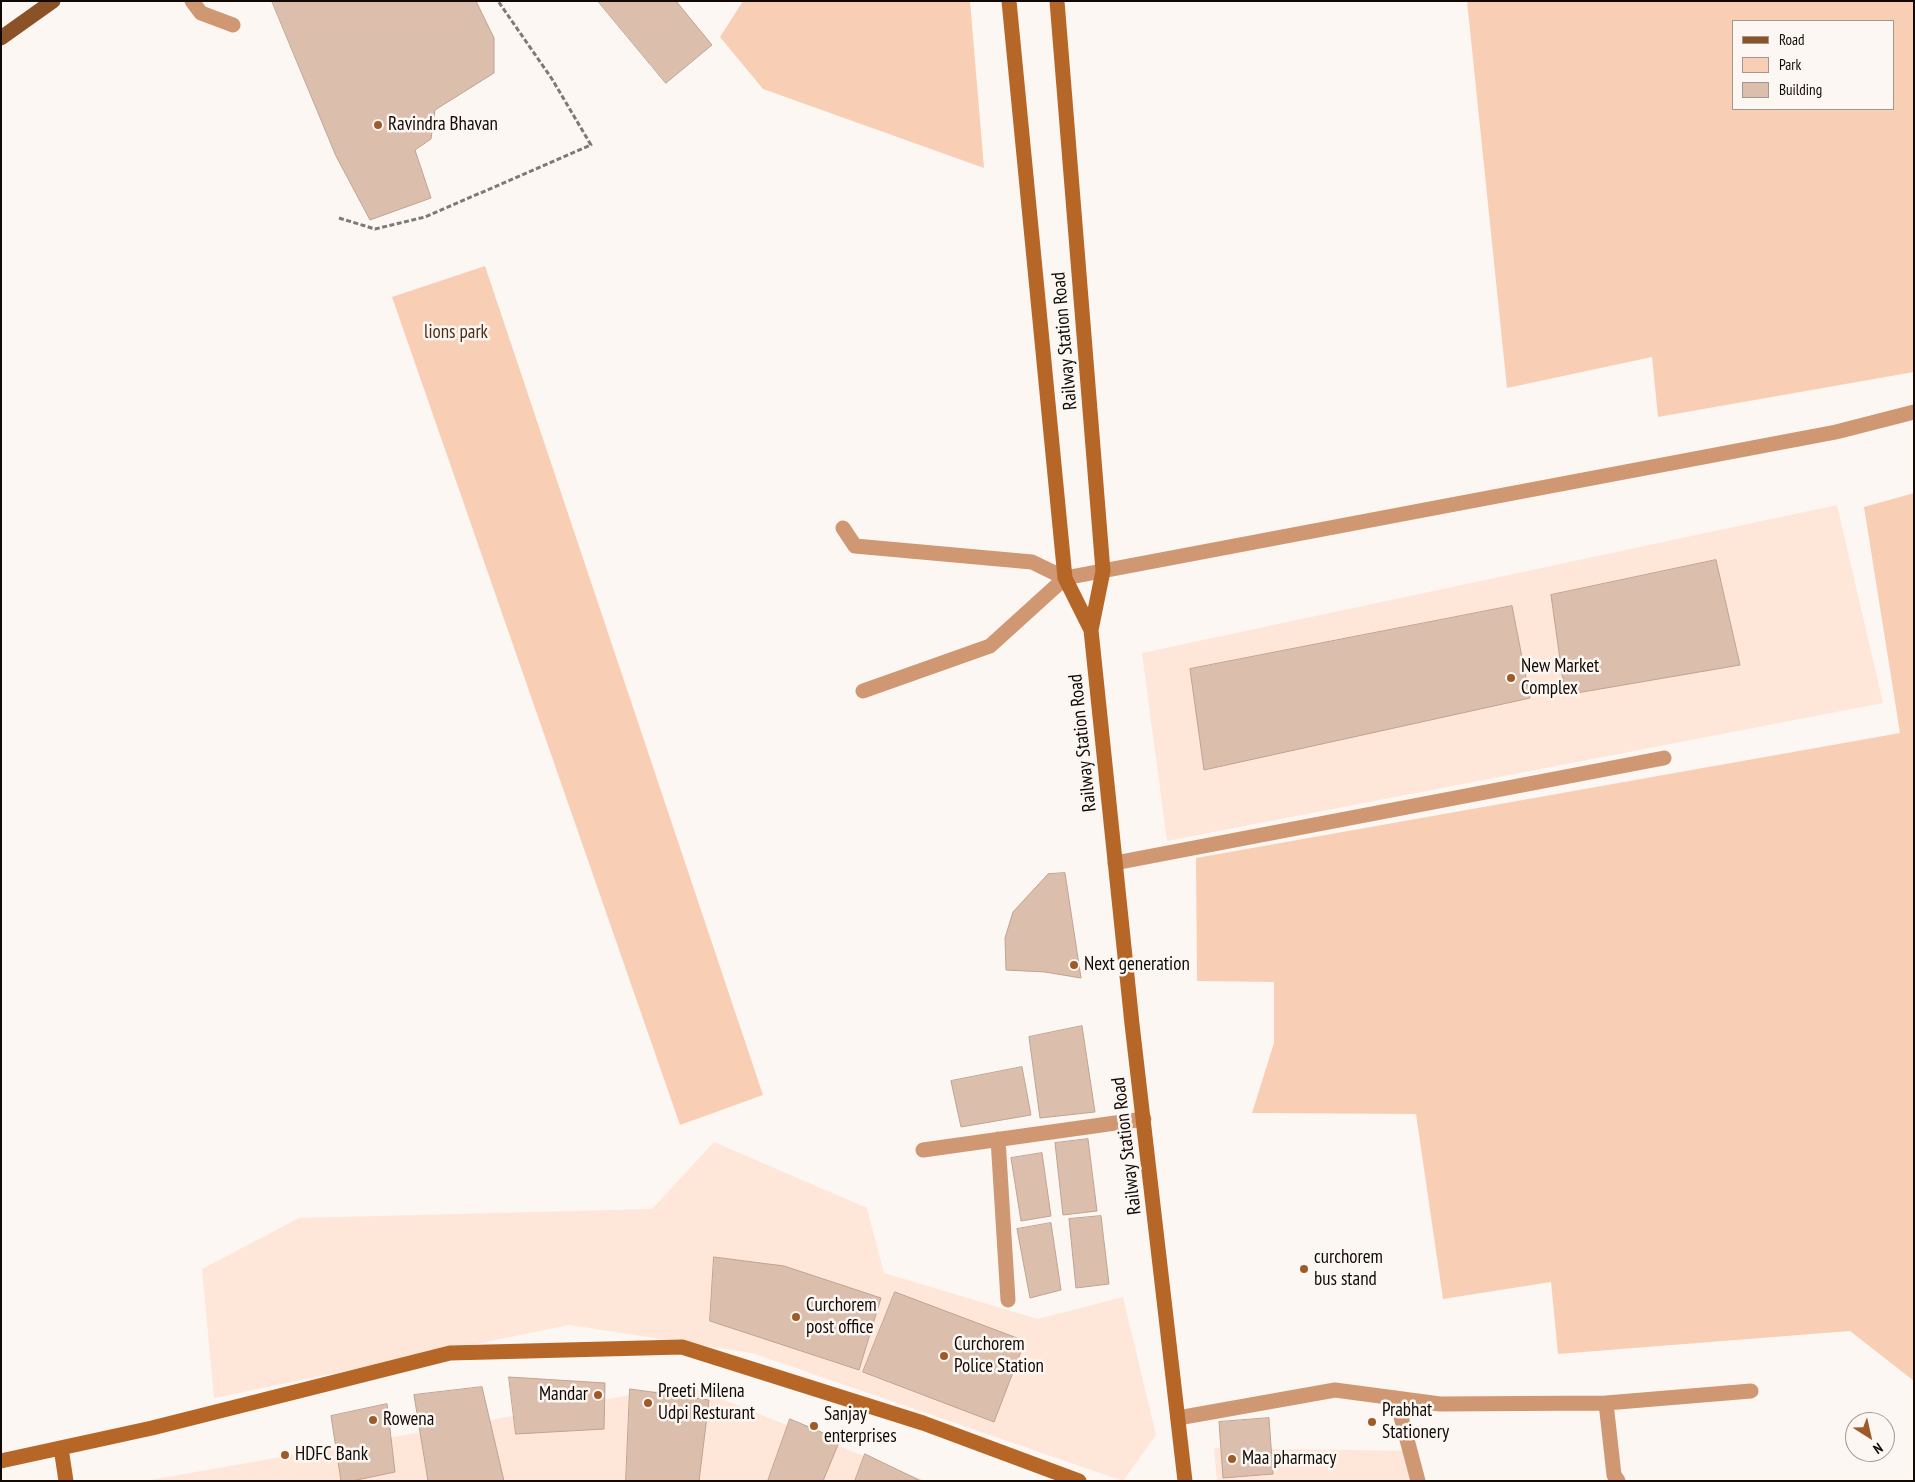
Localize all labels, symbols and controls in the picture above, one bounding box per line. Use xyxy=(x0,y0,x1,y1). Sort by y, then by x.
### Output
legend xyxy=(1732,20,1895,110)
text: Road xyxy=(1779,30,1805,49)
text: Park xyxy=(1779,55,1801,74)
text: Building xyxy=(1779,80,1822,99)
place label: Ravindra Bhavan xyxy=(388,114,498,136)
marker: Ravindra Bhavan xyxy=(372,119,384,131)
street label: Railway Station Road xyxy=(1048,271,1082,411)
park label: lions park xyxy=(424,322,488,344)
place label: New Market Complex xyxy=(1521,656,1599,700)
marker: New Market Complex xyxy=(1505,672,1517,684)
street label: Railway Station Road xyxy=(1064,673,1102,813)
place label: Next generation xyxy=(1084,954,1190,976)
marker: Next generation xyxy=(1068,959,1080,971)
street label: Railway Station Road xyxy=(1107,1076,1147,1216)
place label: curchorem bus stand xyxy=(1314,1247,1383,1291)
marker: curchorem bus stand xyxy=(1298,1263,1310,1275)
place label: Curchorem post office xyxy=(806,1295,877,1339)
marker: Curchorem post office xyxy=(790,1311,802,1323)
place label: Curchorem Police Station xyxy=(954,1334,1044,1378)
marker: Curchorem Police Station xyxy=(938,1350,950,1362)
place label: Preeti Milena Udpi Resturant xyxy=(658,1381,755,1425)
place label: Mandar xyxy=(539,1384,588,1406)
marker: Mandar xyxy=(592,1389,604,1401)
marker: Preeti Milena Udpi Resturant xyxy=(642,1397,654,1409)
place label: Prabhat Stationery xyxy=(1382,1400,1449,1444)
place label: Sanjay enterprises xyxy=(824,1404,897,1448)
place label: Rowena xyxy=(383,1409,434,1431)
north arrow xyxy=(1845,1412,1895,1462)
marker: Rowena xyxy=(367,1414,379,1426)
marker: Prabhat Stationery xyxy=(1366,1416,1378,1428)
marker: Sanjay enterprises xyxy=(808,1420,820,1432)
text: N xyxy=(1870,1439,1886,1458)
place label: HDFC Bank xyxy=(295,1444,368,1466)
place label: Maa pharmacy xyxy=(1242,1448,1336,1470)
marker: HDFC Bank xyxy=(279,1449,291,1461)
marker: Maa pharmacy xyxy=(1226,1453,1238,1465)

